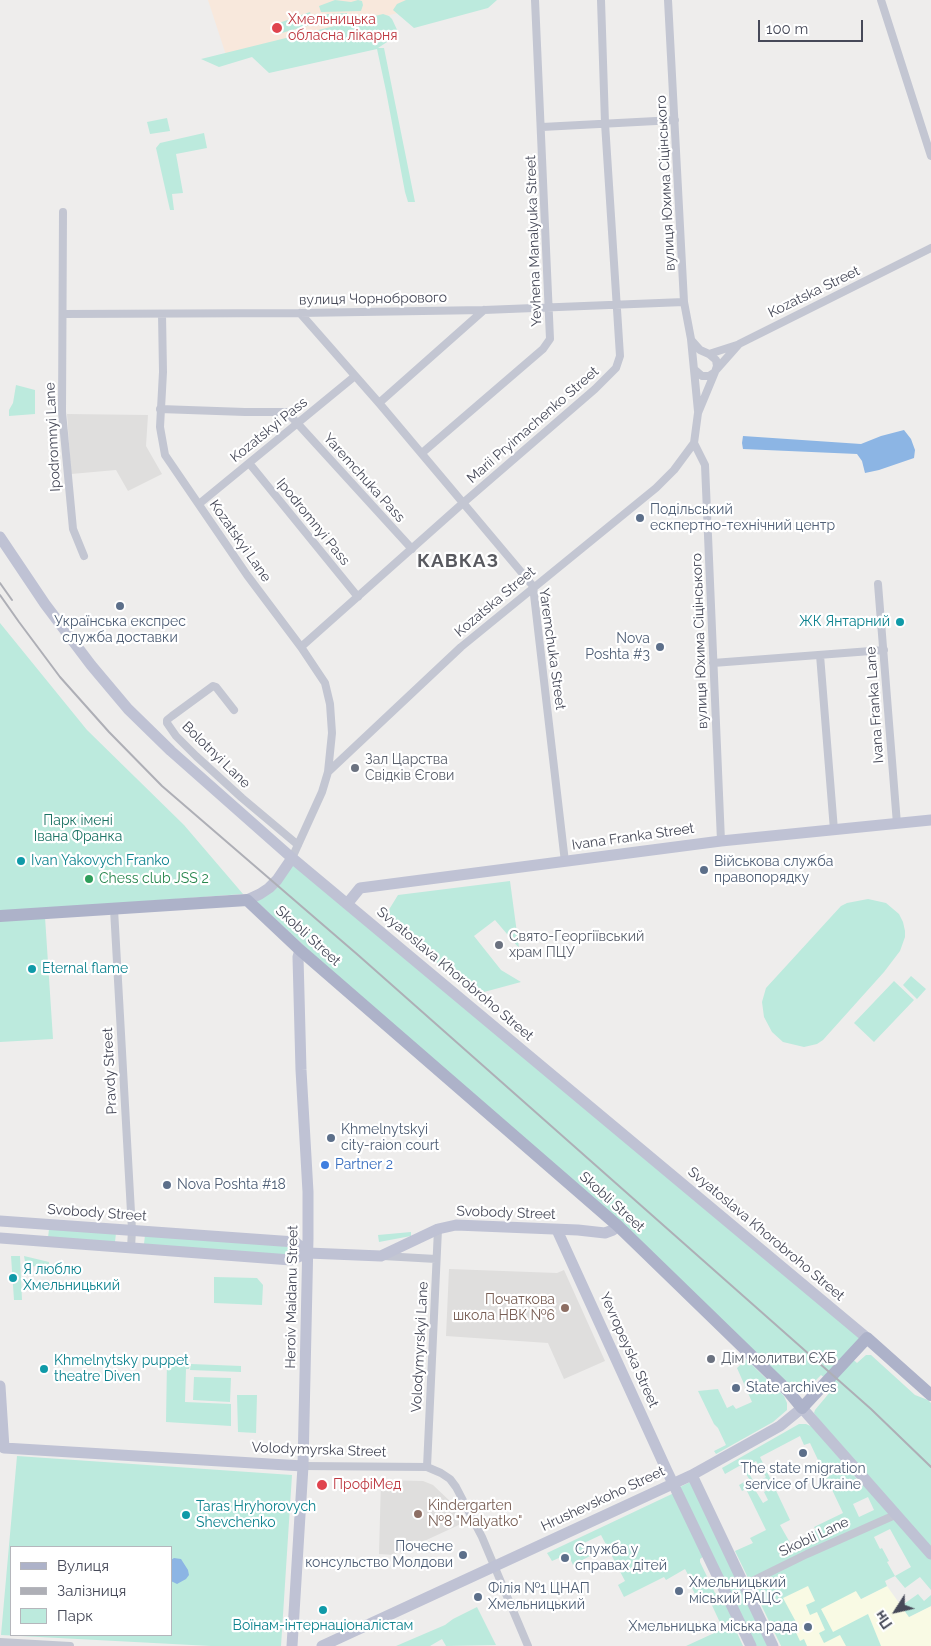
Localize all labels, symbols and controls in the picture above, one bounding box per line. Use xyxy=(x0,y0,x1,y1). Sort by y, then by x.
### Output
scale bar xyxy=(761,10,866,42)
place label: Хмельницька обласна лікарня xyxy=(288,12,397,44)
text: 100 m xyxy=(766,20,808,38)
marker: Хмельницька обласна лікарня xyxy=(270,21,284,35)
street label: вулиця Юхима Сіцінського xyxy=(653,95,679,271)
street label: Yevhena Manalyuka Street xyxy=(523,155,545,327)
street label: Kozatska Street xyxy=(765,263,863,321)
street label: вулиця Чорнобрового xyxy=(299,289,447,309)
street label: Marii Pryimachenko Street xyxy=(464,363,602,487)
street label: Ipodromnyi Lane xyxy=(42,382,64,492)
street label: Kozatskyi Pass xyxy=(227,394,311,466)
street label: Yaremchuka Pass xyxy=(320,430,408,526)
street label: Ipodromnyi Pass xyxy=(273,475,353,569)
street label: Kozatskyi Lane xyxy=(205,497,275,585)
place label: Подільський ескпертно-технічний центр xyxy=(650,502,835,534)
marker: Подільський ескпертно-технічний центр xyxy=(634,512,646,524)
district label: КАВКАЗ xyxy=(416,550,500,572)
street label: вулиця Юхима Сіцінського xyxy=(689,553,711,729)
street label: Kozatska Street xyxy=(451,563,539,641)
street label: Yaremchuka Street xyxy=(535,587,569,711)
marker: Українська експрес служба доставки xyxy=(114,600,126,612)
place label: Українська експрес служба доставки xyxy=(54,614,186,646)
place label: ЖК Янтарний xyxy=(799,614,890,630)
marker: ЖК Янтарний xyxy=(894,616,906,628)
place label: Nova Poshta #3 xyxy=(585,631,650,664)
marker: Nova Poshta #3 xyxy=(654,641,666,653)
street label: Ivana Franka Lane xyxy=(863,646,887,764)
street label: Bolotnyi Lane xyxy=(178,718,254,792)
place label: Зал Царства Свідків Єгови xyxy=(365,752,454,784)
marker: Зал Царства Свідків Єгови xyxy=(349,762,361,774)
park label: Парк імені Івана Франка xyxy=(34,813,122,846)
street label: Ivana Franka Street xyxy=(571,820,695,854)
place label: Ivan Yakovych Franko xyxy=(31,853,170,869)
place label: Військова служба правопорядку xyxy=(714,854,833,886)
marker: Ivan Yakovych Franko xyxy=(15,855,27,867)
marker: Військова служба правопорядку xyxy=(698,864,710,876)
place label: Chess club JSS 2 xyxy=(99,871,209,887)
marker: Chess club JSS 2 xyxy=(83,873,95,885)
street label: Skobli Street xyxy=(272,902,344,970)
street label: Svyatoslava Khorobroho Street xyxy=(373,904,537,1044)
place label: Свято-Георгіївський храм ПЦУ xyxy=(509,929,644,962)
marker: Свято-Георгіївський храм ПЦУ xyxy=(493,939,505,951)
place label: Eternal flame xyxy=(42,961,128,977)
marker: Eternal flame xyxy=(26,963,38,975)
street label: Pravdy Street xyxy=(99,1027,121,1115)
place label: Khmelnytskyi city-raion court xyxy=(341,1122,439,1154)
marker: Khmelnytskyi city-raion court xyxy=(325,1132,337,1144)
place label: Partner 2 xyxy=(335,1157,393,1173)
marker: Partner 2 xyxy=(319,1159,331,1171)
street label: Svyatoslava Khorobroho Street xyxy=(684,1164,848,1304)
street label: Skobli Street xyxy=(576,1168,648,1236)
place label: Nova Poshta #18 xyxy=(177,1177,286,1193)
marker: Nova Poshta #18 xyxy=(161,1179,173,1191)
street label: Svobody Street xyxy=(47,1201,147,1225)
street label: Svobody Street xyxy=(456,1203,556,1223)
street label: Heroiv Maidanu Street xyxy=(282,1225,302,1369)
place label: Я люблю Хмельницький xyxy=(23,1262,120,1294)
marker: Я люблю Хмельницький xyxy=(7,1272,19,1284)
street label: Volodymyrskyi Lane xyxy=(408,1281,432,1413)
street label: Yevropeyska Street xyxy=(596,1290,662,1410)
place label: Початкова школа НВК №6 xyxy=(453,1292,555,1324)
marker: Початкова школа НВК №6 xyxy=(559,1302,571,1314)
place label: Дім молитви ЄХБ xyxy=(721,1351,836,1367)
place label: Khmelnytsky puppet theatre Diven xyxy=(54,1353,189,1385)
marker: Дім молитви ЄХБ xyxy=(705,1353,717,1365)
marker: Khmelnytsky puppet theatre Diven xyxy=(38,1363,50,1375)
place label: State archives xyxy=(746,1380,836,1396)
marker: State archives xyxy=(730,1382,742,1394)
street label: Volodymyrska Street xyxy=(251,1439,387,1461)
marker: The state migration service of Ukraine xyxy=(797,1447,809,1459)
place label: The state migration service of Ukraine xyxy=(740,1461,866,1494)
street label: Hrushevskoho Street xyxy=(538,1463,668,1535)
place label: ПрофіМед xyxy=(333,1477,401,1493)
marker: ПрофіМед xyxy=(315,1478,329,1492)
place label: Kindergarten №8 "Malyatko" xyxy=(428,1498,522,1530)
place label: Taras Hryhorovych Shevchenko xyxy=(196,1499,316,1531)
marker: Kindergarten №8 "Malyatko" xyxy=(412,1508,424,1520)
marker: Taras Hryhorovych Shevchenko xyxy=(180,1509,192,1521)
street label: Skobli Lane xyxy=(776,1514,852,1560)
place label: Почесне консульство Молдови xyxy=(305,1539,453,1571)
place label: Служба у справах дітей xyxy=(575,1542,667,1574)
legend xyxy=(10,1546,172,1636)
marker: Почесне консульство Молдови xyxy=(457,1549,469,1561)
marker: Служба у справах дітей xyxy=(559,1552,571,1564)
text: Вулиця xyxy=(57,1557,109,1575)
place label: Хмельницький міський РАЦС xyxy=(689,1575,786,1608)
place label: Філія №1 ЦНАП Хмельницький xyxy=(488,1581,590,1614)
text: Залізниця xyxy=(57,1582,126,1600)
marker: Хмельницький міський РАЦС xyxy=(673,1585,685,1597)
north arrow xyxy=(871,1586,921,1636)
marker: Філія №1 ЦНАП Хмельницький xyxy=(472,1591,484,1603)
marker: Воїнам-інтернаціоналістам xyxy=(317,1604,329,1616)
text: Парк xyxy=(57,1607,93,1625)
text: Пн xyxy=(872,1607,896,1632)
place label: Воїнам-інтернаціоналістам xyxy=(233,1618,413,1634)
place label: Хмельницька міська рада xyxy=(629,1619,798,1635)
marker: Хмельницька міська рада xyxy=(802,1621,814,1633)

